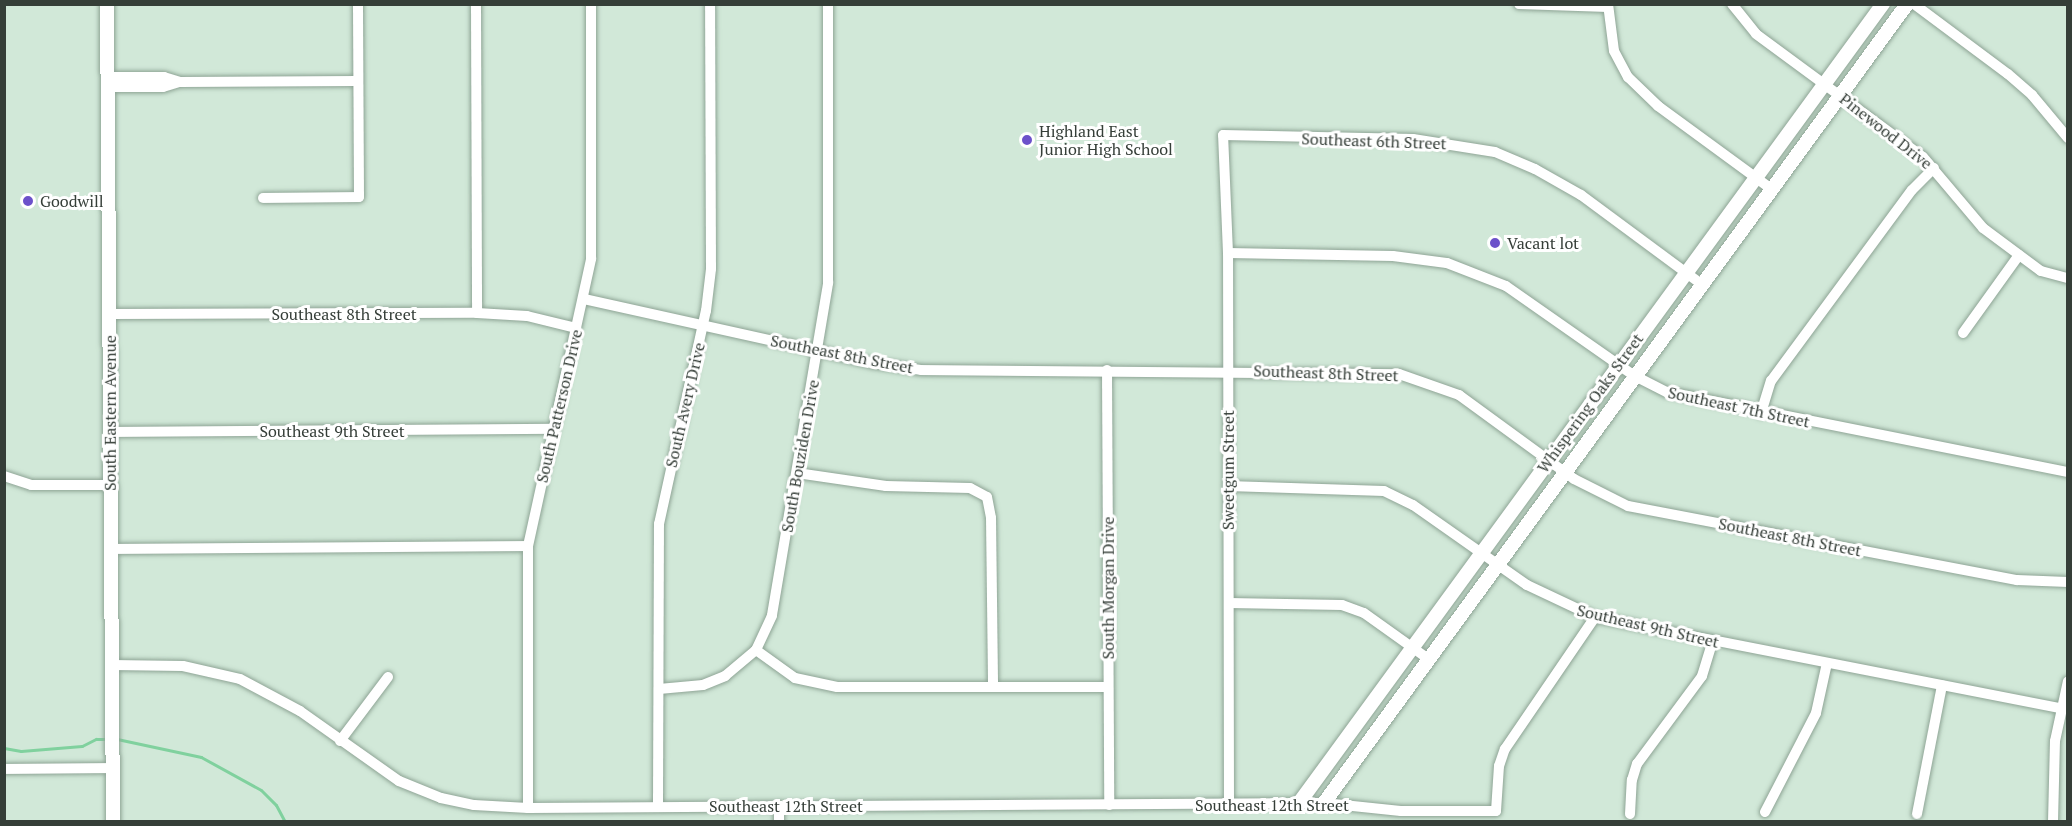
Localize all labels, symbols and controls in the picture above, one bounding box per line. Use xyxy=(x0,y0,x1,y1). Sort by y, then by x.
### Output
street label: Pinewood Drive xyxy=(1836,89,1936,173)
place label: Highland East Junior High School xyxy=(1039,121,1173,159)
street label: Southeast 6th Street xyxy=(1301,129,1447,153)
marker: Highland East Junior High School xyxy=(1020,133,1034,147)
place label: Goodwill xyxy=(40,191,104,211)
marker: Goodwill xyxy=(21,194,35,208)
place label: Vacant lot xyxy=(1507,233,1579,253)
marker: Vacant lot xyxy=(1488,236,1502,250)
street label: Southeast 8th Street xyxy=(271,304,417,324)
street label: South Patterson Drive xyxy=(532,327,586,485)
street label: Whispering Oaks Street xyxy=(1533,330,1647,476)
street label: Southeast 8th Street xyxy=(769,331,915,377)
street label: South Eastern Avenue xyxy=(100,335,120,491)
street label: South Avery Drive xyxy=(661,340,709,470)
street label: Southeast 8th Street xyxy=(1253,361,1399,385)
street label: South Bouziden Drive xyxy=(777,378,823,534)
street label: Southeast 7th Street xyxy=(1666,383,1812,431)
street label: Sweetgum Street xyxy=(1218,410,1238,530)
street label: Southeast 9th Street xyxy=(259,421,405,441)
street label: Southeast 8th Street xyxy=(1717,514,1863,560)
street label: South Morgan Drive xyxy=(1098,517,1118,659)
street label: Southeast 9th Street xyxy=(1575,600,1721,652)
street label: Southeast 12th Street xyxy=(1195,795,1349,815)
street label: Southeast 12th Street xyxy=(709,796,863,816)

